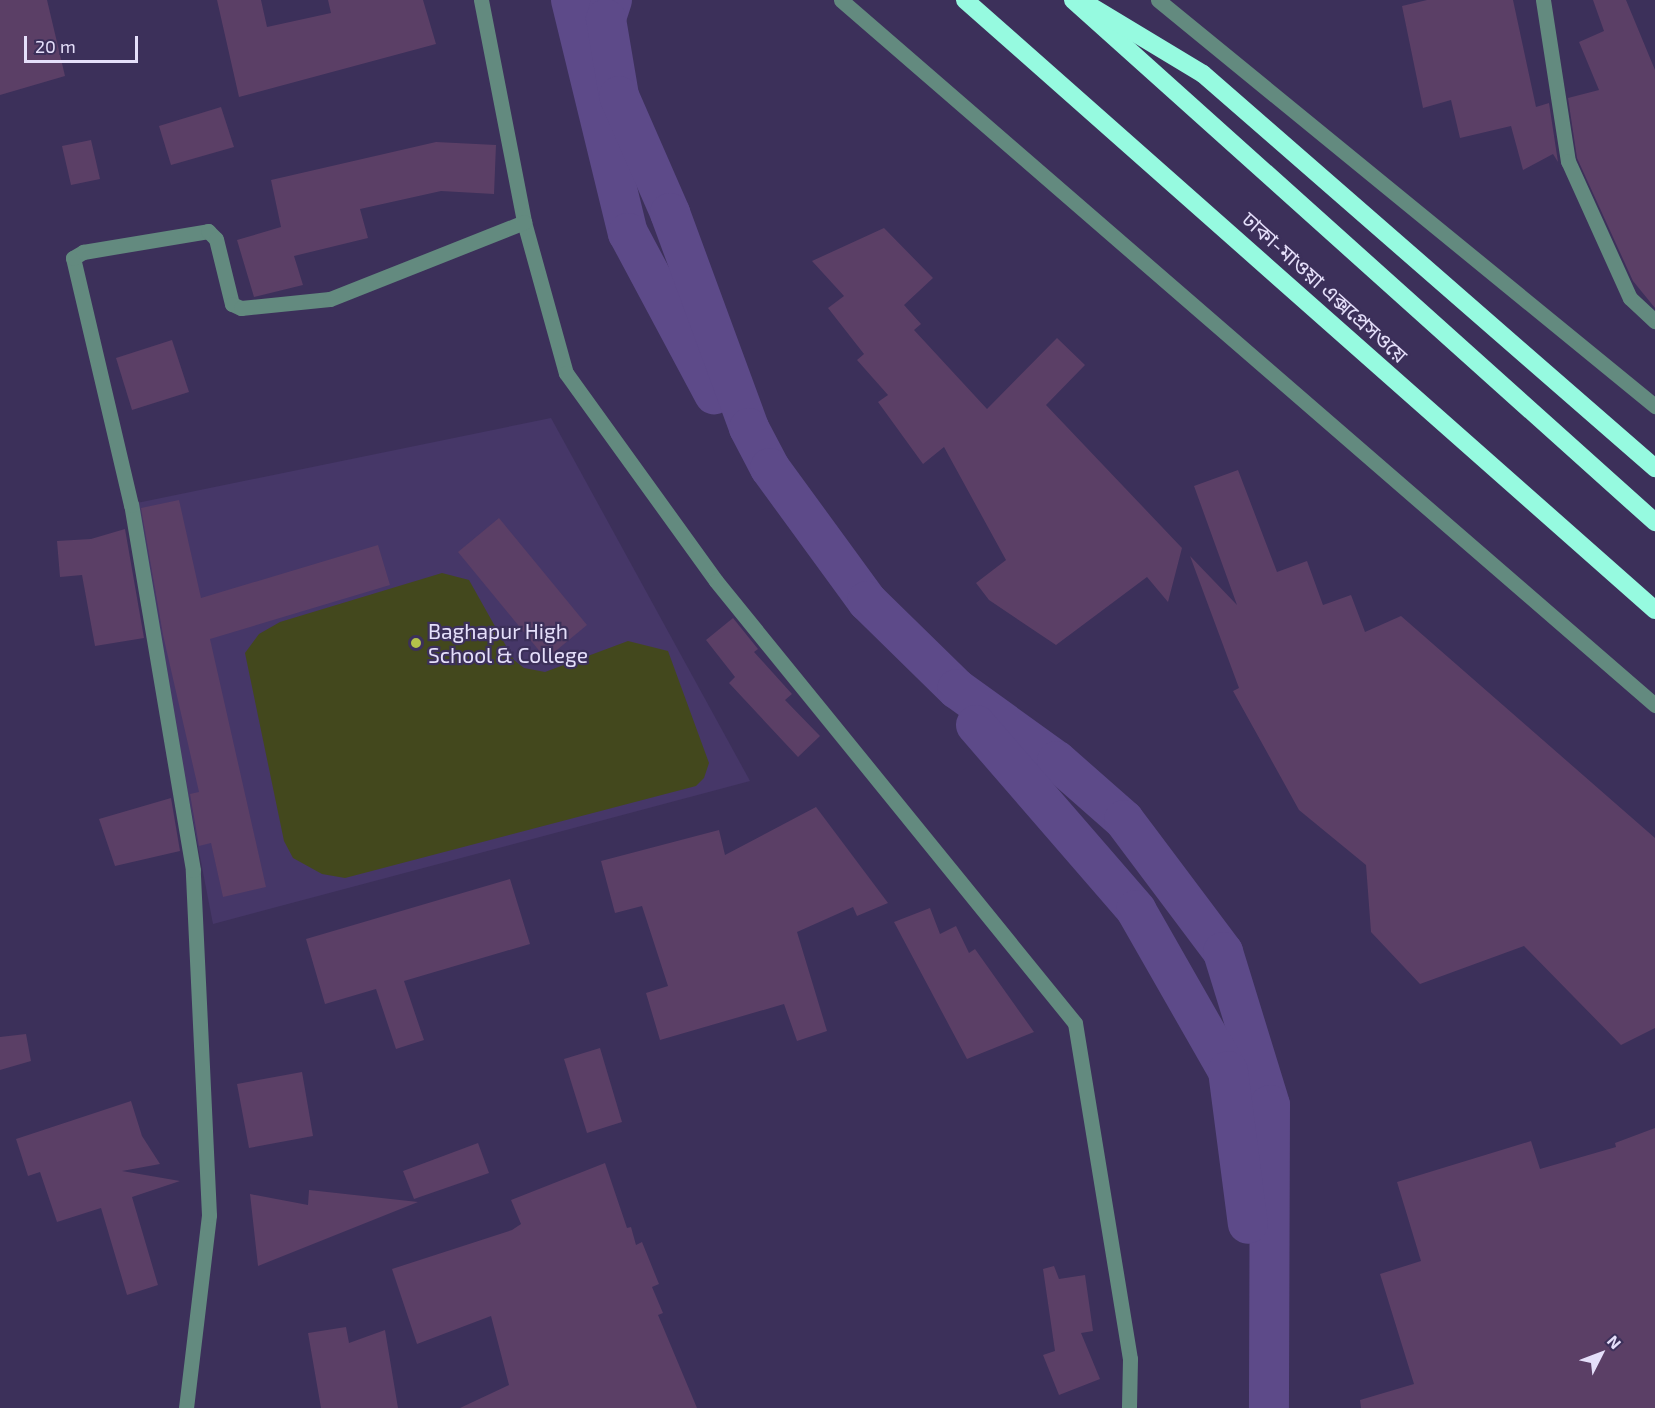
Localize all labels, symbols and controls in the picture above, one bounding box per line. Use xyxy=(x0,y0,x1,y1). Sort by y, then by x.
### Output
scale bar xyxy=(27,24,141,62)
text: 20 m xyxy=(35,35,76,57)
street label: ঢাকা-মাওয়া এক্সপ্রেসওয়ে xyxy=(1237,206,1413,368)
place label: Baghapur High School & College xyxy=(428,618,588,668)
marker: Baghapur High School & College xyxy=(409,636,423,650)
north arrow xyxy=(1571,1324,1631,1384)
text: N xyxy=(1604,1331,1626,1352)

